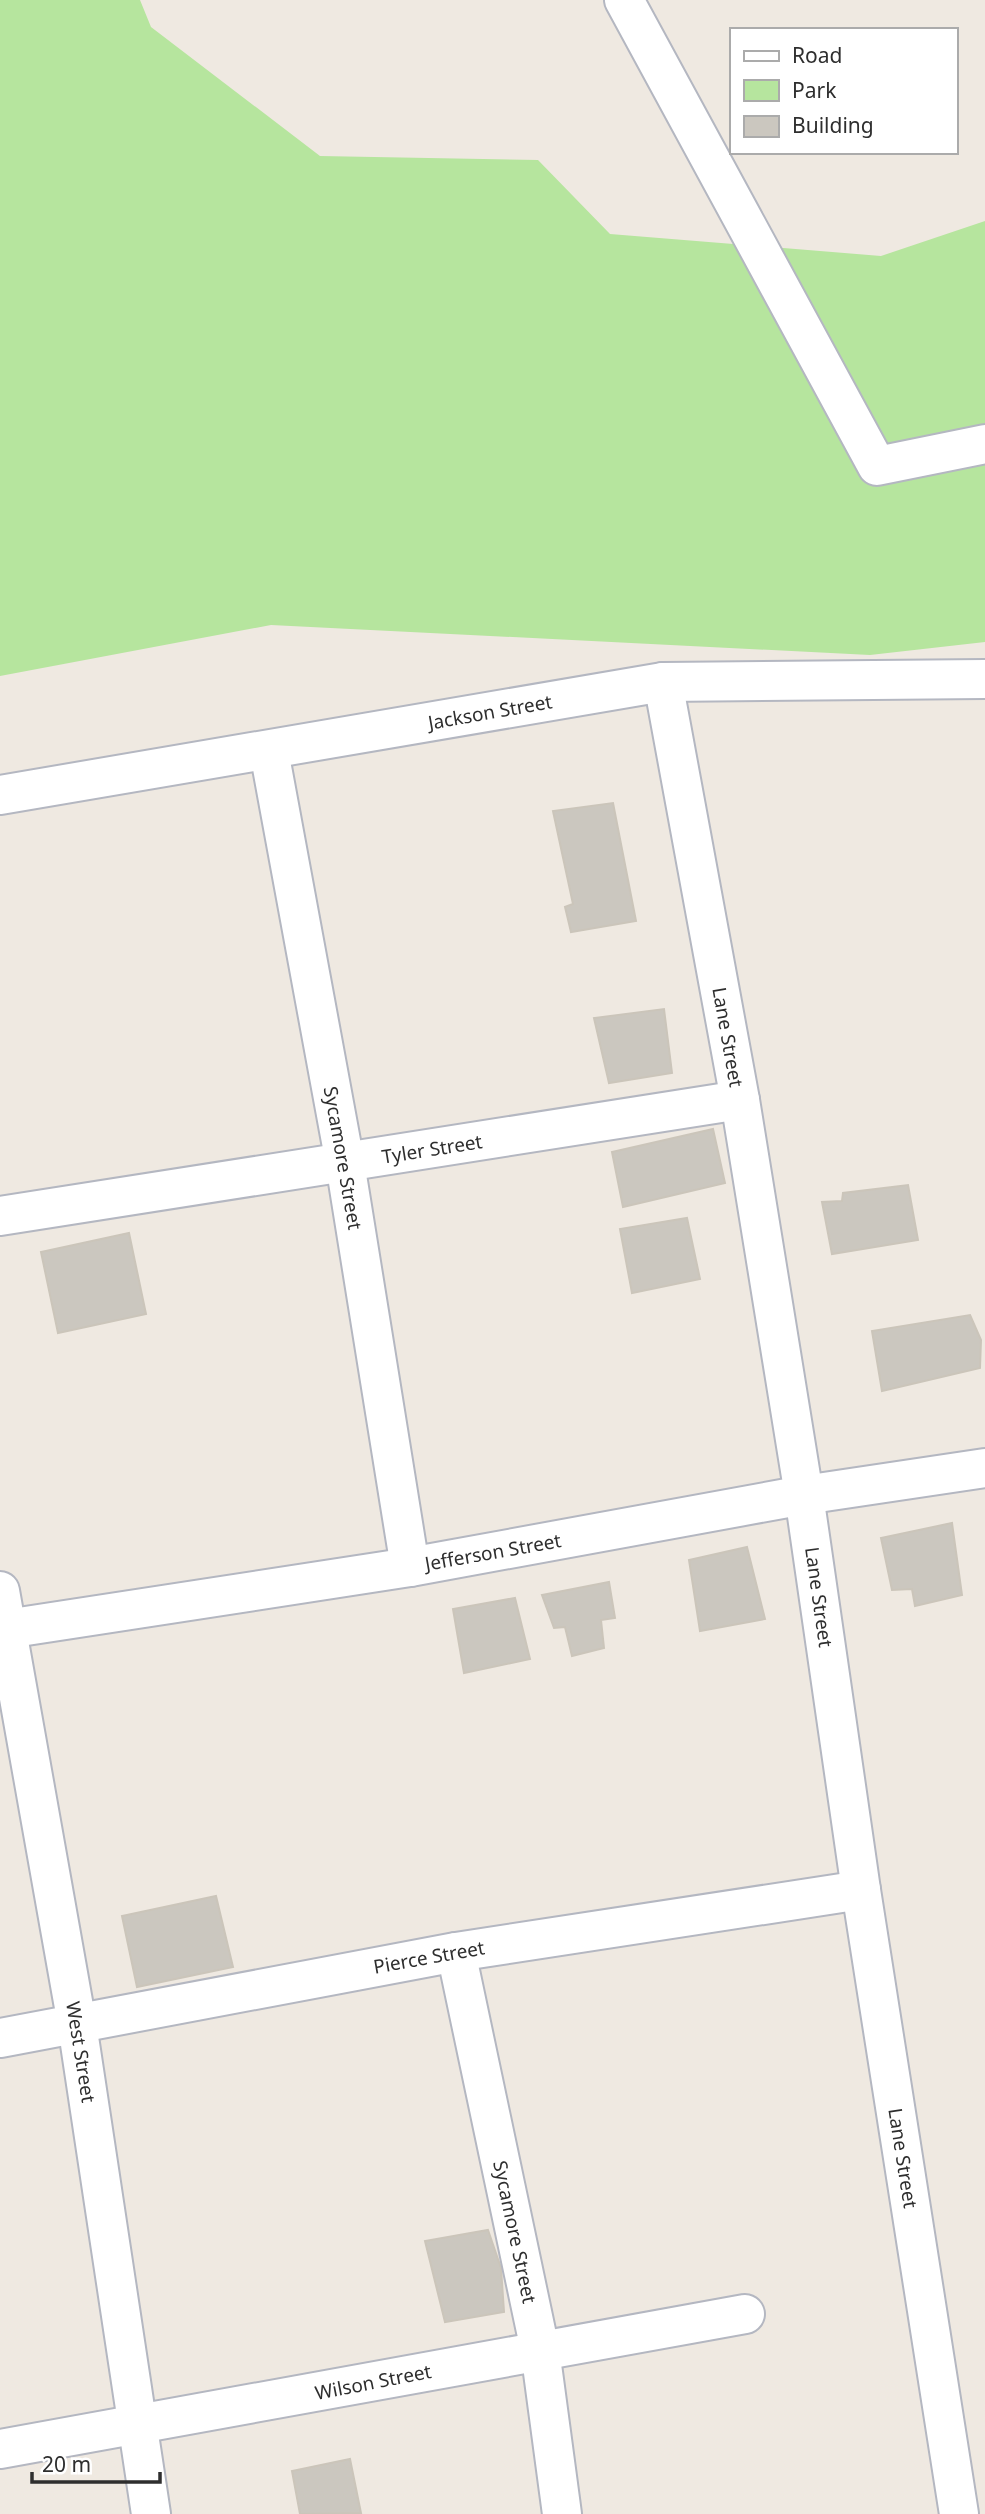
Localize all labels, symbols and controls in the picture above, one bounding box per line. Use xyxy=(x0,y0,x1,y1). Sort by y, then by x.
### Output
legend xyxy=(730,28,957,154)
text: Road xyxy=(792,41,842,69)
text: Park xyxy=(792,76,837,104)
text: Building xyxy=(792,111,874,139)
street label: Jackson Street xyxy=(424,688,554,736)
street label: Lane Street xyxy=(706,985,750,1089)
street label: Sycamore Street xyxy=(318,1084,368,1232)
street label: Tyler Street xyxy=(380,1128,484,1170)
street label: Jefferson Street xyxy=(421,1527,563,1577)
street label: Lane Street xyxy=(799,1545,839,1649)
street label: Pierce Street xyxy=(371,1934,487,1980)
street label: West Street xyxy=(60,2000,102,2105)
street label: Lane Street xyxy=(882,2106,924,2210)
street label: Sycamore Street xyxy=(487,2158,543,2306)
street label: Wilson Street xyxy=(313,2358,433,2406)
scale bar xyxy=(32,2440,159,2484)
text: 20 m xyxy=(42,2450,91,2478)

